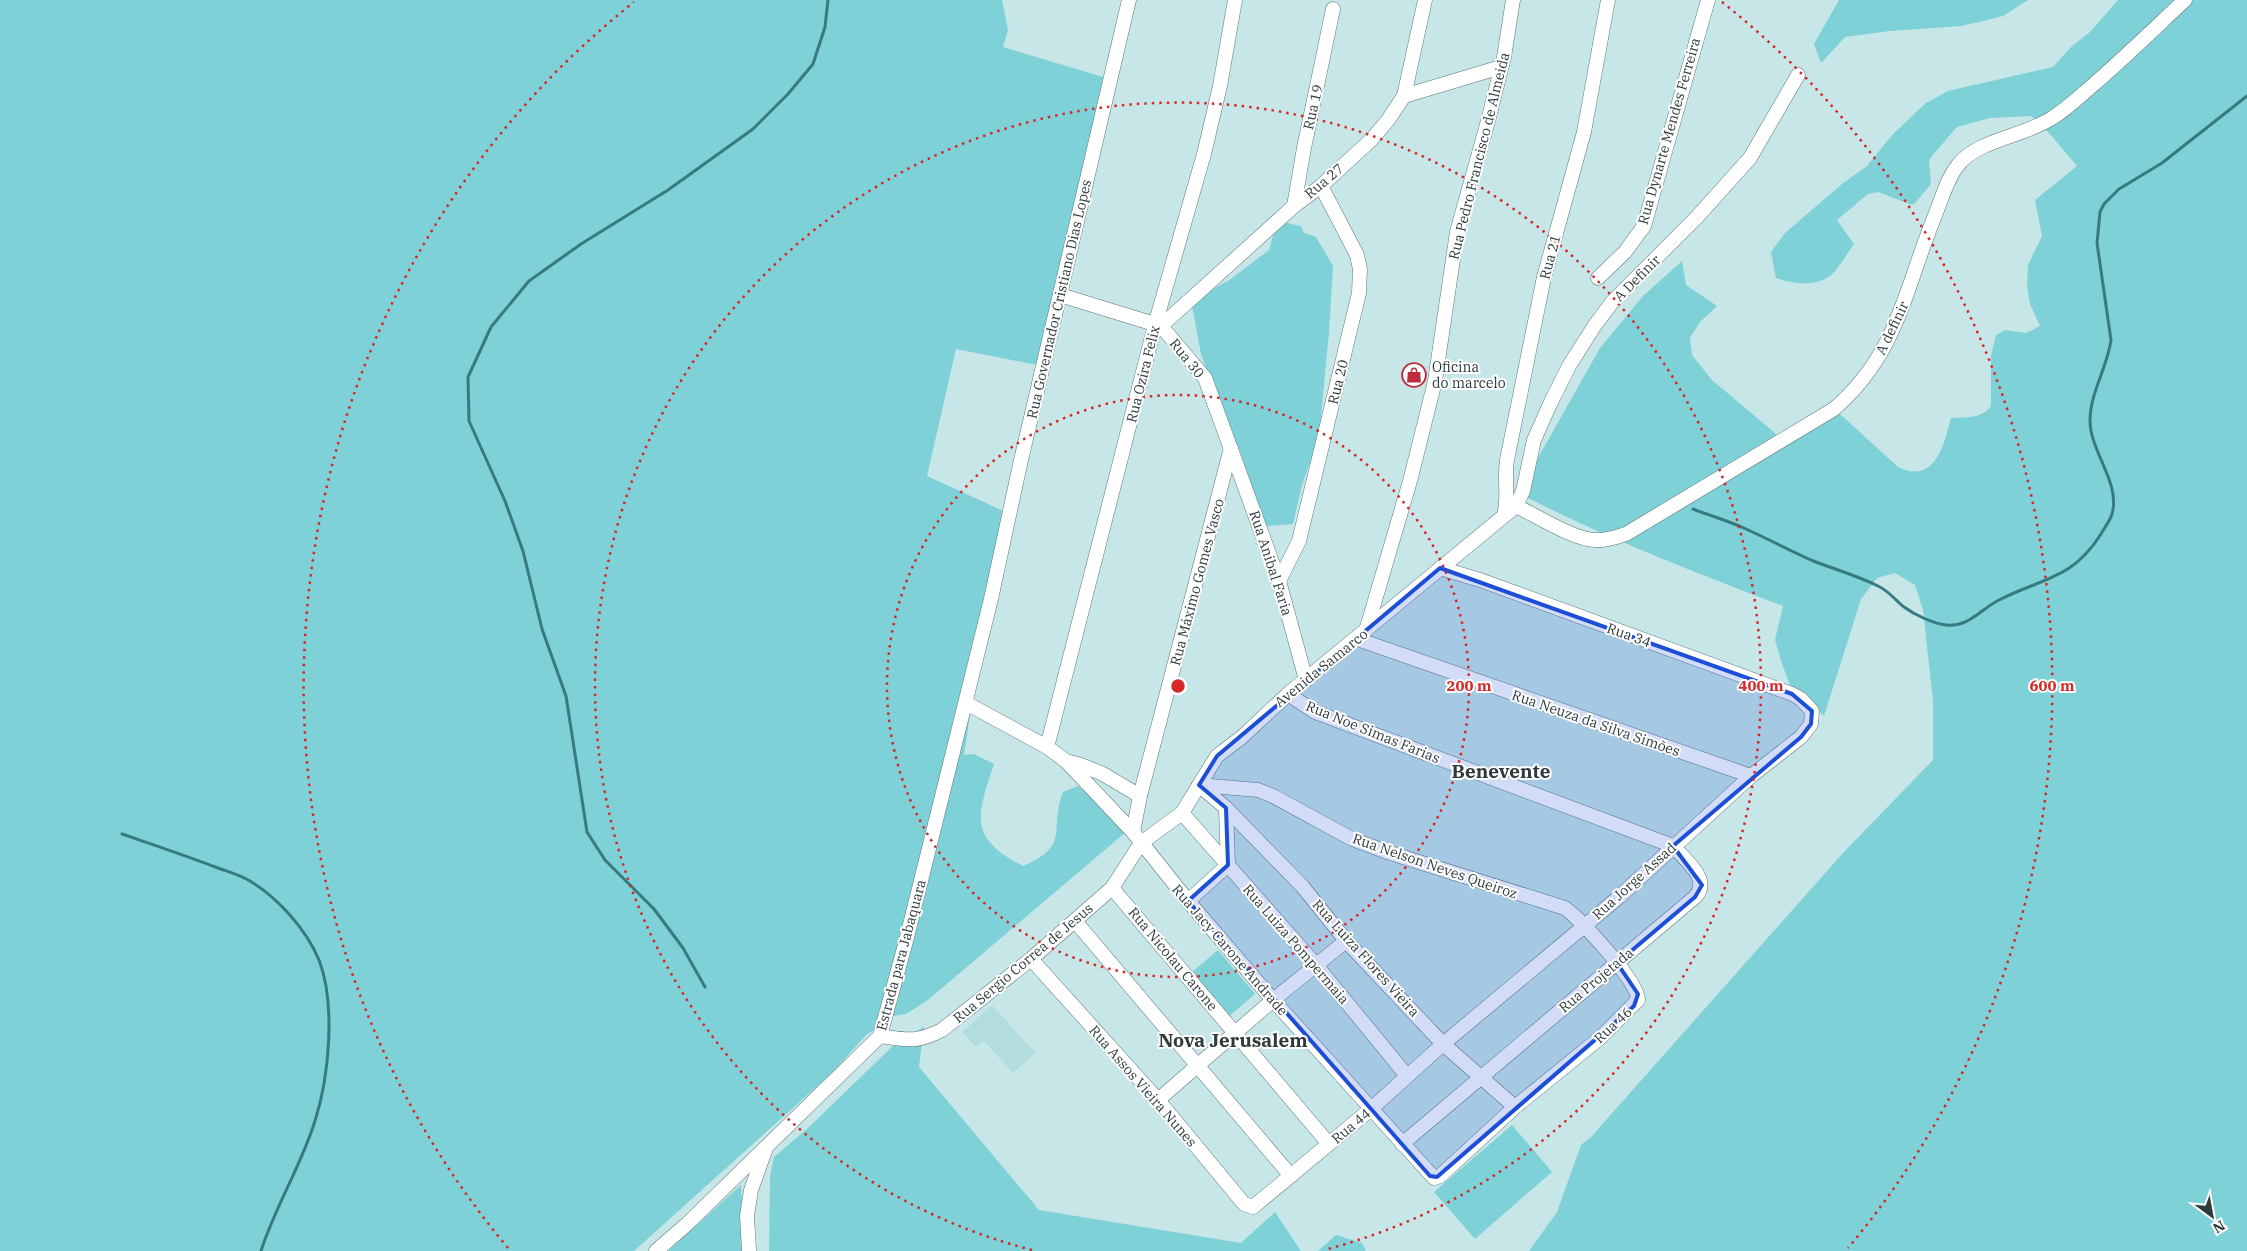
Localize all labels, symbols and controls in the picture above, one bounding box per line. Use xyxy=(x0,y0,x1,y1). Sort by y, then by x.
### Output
street label: Rua Dynarte Mendes Ferreira xyxy=(1634,35,1704,226)
street label: Rua Pedro Francisco de Almeida xyxy=(1444,50,1514,262)
street label: Rua 19 xyxy=(1299,83,1327,131)
street label: Rua 27 xyxy=(1301,159,1347,203)
street label: Rua Governador Cristiano Dias Lopes xyxy=(1023,178,1095,420)
street label: Rua 21 xyxy=(1535,233,1565,281)
street label: A Definir xyxy=(1610,250,1665,305)
street label: A definir xyxy=(1871,298,1913,358)
street label: Rua Ozira Felix xyxy=(1122,323,1164,425)
street label: Rua 30 xyxy=(1166,335,1208,381)
street label: Rua 20 xyxy=(1324,358,1352,406)
place label: Oficina do marcelo xyxy=(1432,358,1506,392)
shop icon: Oficina do marcelo xyxy=(1401,362,1427,388)
street label: Rua Máximo Gomes Vasco xyxy=(1166,496,1228,668)
street label: Rua Anibal Faria xyxy=(1246,508,1297,618)
street label: Rua 34 xyxy=(1604,619,1654,651)
street label: Avenida Samarco xyxy=(1271,625,1371,711)
text: 200 m xyxy=(1446,676,1492,695)
text: 400 m xyxy=(1738,676,1784,695)
text: 600 m xyxy=(2029,676,2075,695)
centre of rings xyxy=(1169,677,1187,695)
street label: Rua Neuza da Silva Simões xyxy=(1510,686,1683,760)
street label: Rua Noe Simas Farias xyxy=(1303,697,1443,767)
district label: Benevente xyxy=(1452,759,1551,783)
street label: Rua Nelson Neves Queiroz xyxy=(1350,829,1520,903)
street label: Rua Jorge Assad xyxy=(1588,838,1680,923)
street label: Estrada para Jabaquara xyxy=(872,877,930,1033)
street label: Rua Luiza Pompermaia xyxy=(1239,880,1353,1008)
street label: Rua Jacy Carone Andrade xyxy=(1168,881,1292,1019)
street label: Rua Luiza Flores Vieira xyxy=(1308,896,1424,1021)
street label: Rua Sergio Correa de Jesus xyxy=(949,899,1097,1027)
street label: Rua Nicolau Carone xyxy=(1124,903,1222,1015)
street label: Rua Projetada xyxy=(1555,943,1637,1016)
street label: Rua 46 xyxy=(1590,1003,1636,1047)
street label: Rua Assos Vieira Nunes xyxy=(1085,1021,1201,1151)
district label: Nova Jerusalem xyxy=(1158,1028,1308,1052)
street label: Rua 44 xyxy=(1328,1104,1374,1148)
north arrow xyxy=(2187,1191,2237,1241)
text: N xyxy=(2209,1216,2228,1238)

